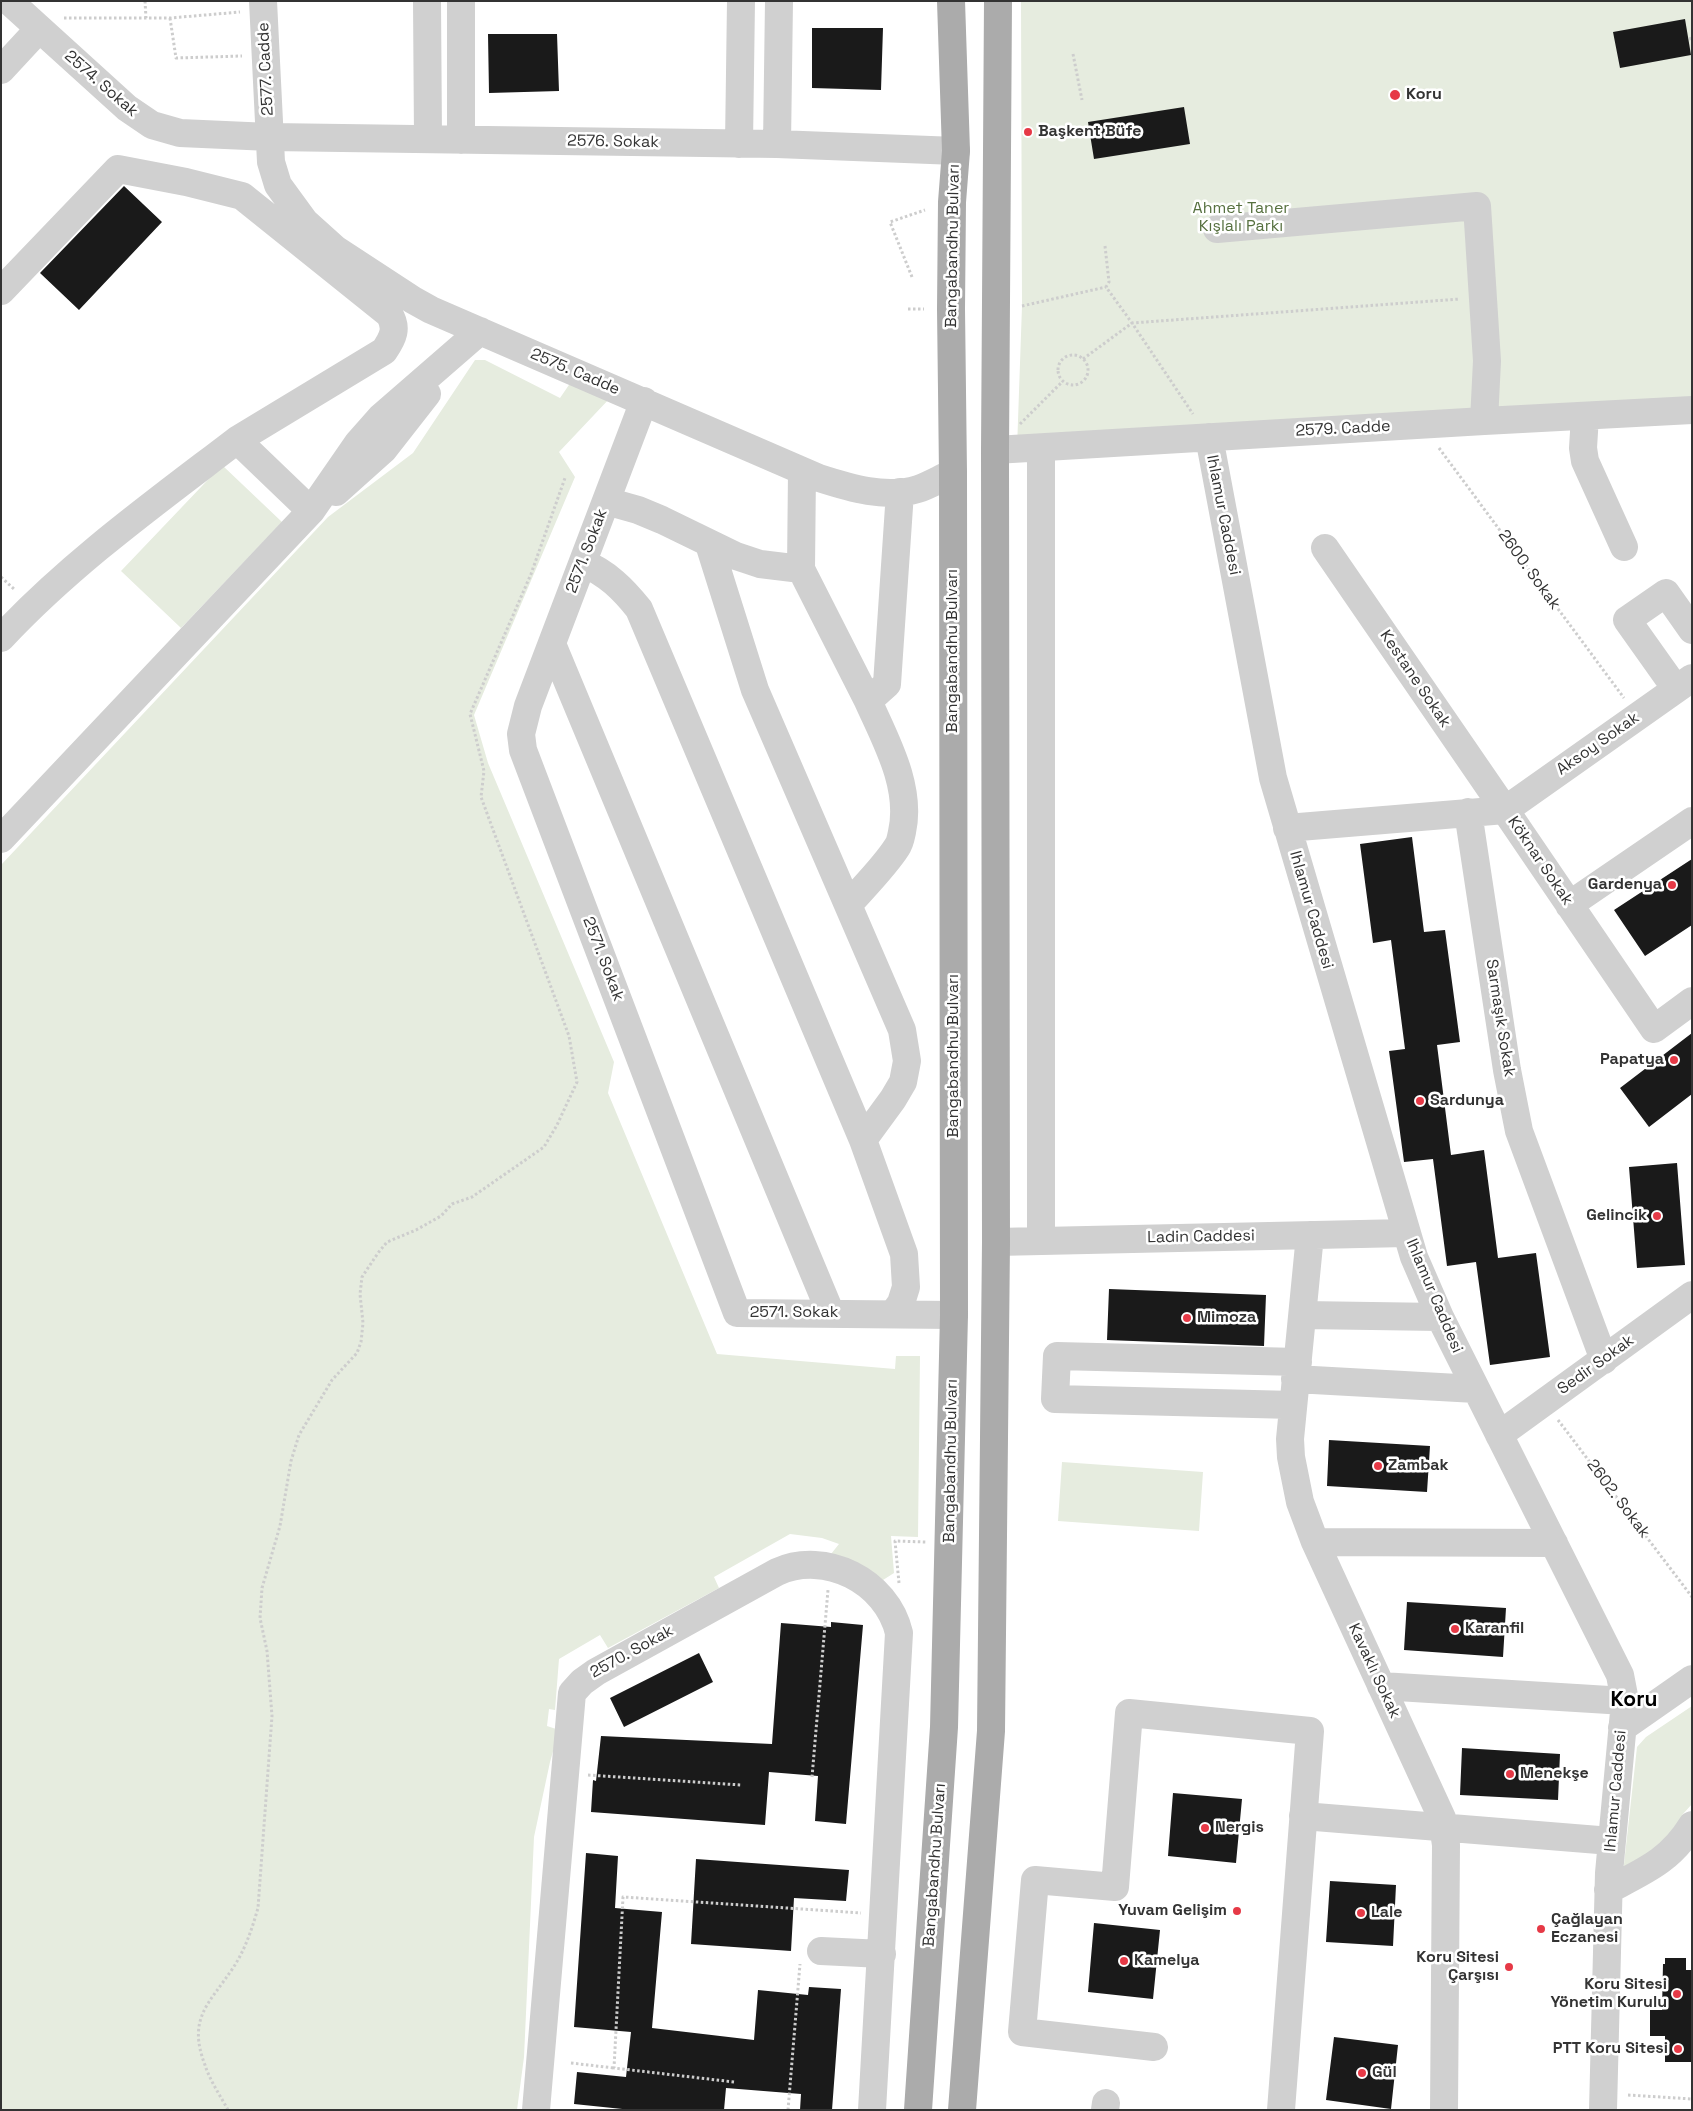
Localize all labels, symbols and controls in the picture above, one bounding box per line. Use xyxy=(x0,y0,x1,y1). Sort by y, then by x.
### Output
street label: 2577. Cadde xyxy=(254,22,278,116)
street label: 2574. Sokak xyxy=(60,47,142,121)
place label: Koru xyxy=(1406,85,1442,105)
marker: Koru xyxy=(1388,88,1402,102)
place label: Başkent Büfe xyxy=(1038,122,1141,142)
marker: Başkent Büfe xyxy=(1022,126,1034,138)
street label: 2576. Sokak xyxy=(567,132,659,152)
street label: Bangabandhu Bulvarı xyxy=(942,164,964,328)
park label: Ahmet Taner Kışlalı Parkı xyxy=(1193,199,1289,237)
street label: 2575. Cadde xyxy=(527,345,623,399)
street label: 2579. Cadde xyxy=(1295,417,1391,441)
street label: Ihlamur Caddesi xyxy=(1202,453,1244,577)
street label: 2571. Sokak xyxy=(562,506,612,596)
street label: 2600. Sokak xyxy=(1494,526,1564,614)
street label: Bangabandhu Bulvarı xyxy=(943,569,963,733)
street label: Kestane Sokak xyxy=(1375,627,1455,731)
street label: Aksoy Sokak xyxy=(1553,708,1643,780)
street label: Köknar Sokak xyxy=(1503,813,1577,909)
street label: Ihlamur Caddesi xyxy=(1285,849,1337,971)
place label: Gardenya xyxy=(1588,875,1662,895)
marker: Gardenya xyxy=(1666,879,1678,891)
street label: 2571. Sokak xyxy=(578,914,628,1004)
street label: Sarmaşık Sokak xyxy=(1481,958,1519,1078)
street label: Bangabandhu Bulvarı xyxy=(944,974,964,1138)
place label: Papatya xyxy=(1600,1050,1664,1070)
marker: Papatya xyxy=(1668,1054,1680,1066)
place label: Sardunya xyxy=(1430,1091,1504,1111)
marker: Sardunya xyxy=(1414,1095,1426,1107)
place label: Gelincik xyxy=(1586,1206,1647,1226)
marker: Gelincik xyxy=(1651,1210,1663,1222)
street label: Ladin Caddesi xyxy=(1147,1226,1255,1248)
street label: Ihlamur Caddesi xyxy=(1401,1236,1467,1356)
street label: 2571. Sokak xyxy=(750,1303,838,1323)
place label: Mimoza xyxy=(1197,1308,1256,1328)
marker: Mimoza xyxy=(1181,1312,1193,1324)
street label: Sedir Sokak xyxy=(1554,1331,1638,1399)
street label: Bangabandhu Bulvarı xyxy=(940,1379,962,1543)
place label: Zambak xyxy=(1388,1456,1449,1476)
street label: 2602. Sokak xyxy=(1582,1456,1654,1542)
marker: Zambak xyxy=(1372,1460,1384,1472)
place label: Karanfil xyxy=(1465,1619,1524,1639)
street label: Kavaklı Sokak xyxy=(1344,1620,1404,1722)
street label: 2570. Sokak xyxy=(587,1621,677,1683)
marker: Karanfil xyxy=(1449,1623,1461,1635)
district label: Koru xyxy=(1611,1687,1657,1713)
street label: Ihlamur Caddesi xyxy=(1601,1729,1631,1853)
place label: Menekşe xyxy=(1520,1764,1589,1784)
marker: Menekşe xyxy=(1504,1768,1516,1780)
street label: Bangabandhu Bulvarı xyxy=(920,1782,950,1948)
place label: Nergis xyxy=(1215,1818,1264,1838)
marker: Nergis xyxy=(1199,1822,1211,1834)
place label: Yuvam Gelişim xyxy=(1118,1901,1227,1921)
place label: Lale xyxy=(1371,1903,1402,1923)
marker: Yuvam Gelişim xyxy=(1231,1905,1243,1917)
marker: Lale xyxy=(1355,1907,1367,1919)
place label: Çağlayan Eczanesi xyxy=(1551,1910,1623,1948)
marker: Çağlayan Eczanesi xyxy=(1535,1923,1547,1935)
place label: Koru Sitesi Çarşısı xyxy=(1416,1948,1499,1986)
place label: Kamelya xyxy=(1134,1951,1200,1971)
marker: Kamelya xyxy=(1118,1955,1130,1967)
marker: Koru Sitesi Çarşısı xyxy=(1503,1961,1515,1973)
place label: Koru Sitesi Yönetim Kurulu xyxy=(1551,1975,1667,2013)
marker: Koru Sitesi Yönetim Kurulu xyxy=(1671,1988,1683,2000)
place label: PTT Koru Sitesi xyxy=(1553,2039,1668,2059)
marker: PTT Koru Sitesi xyxy=(1672,2043,1684,2055)
place label: Gül xyxy=(1372,2063,1397,2083)
marker: Gül xyxy=(1356,2067,1368,2079)

